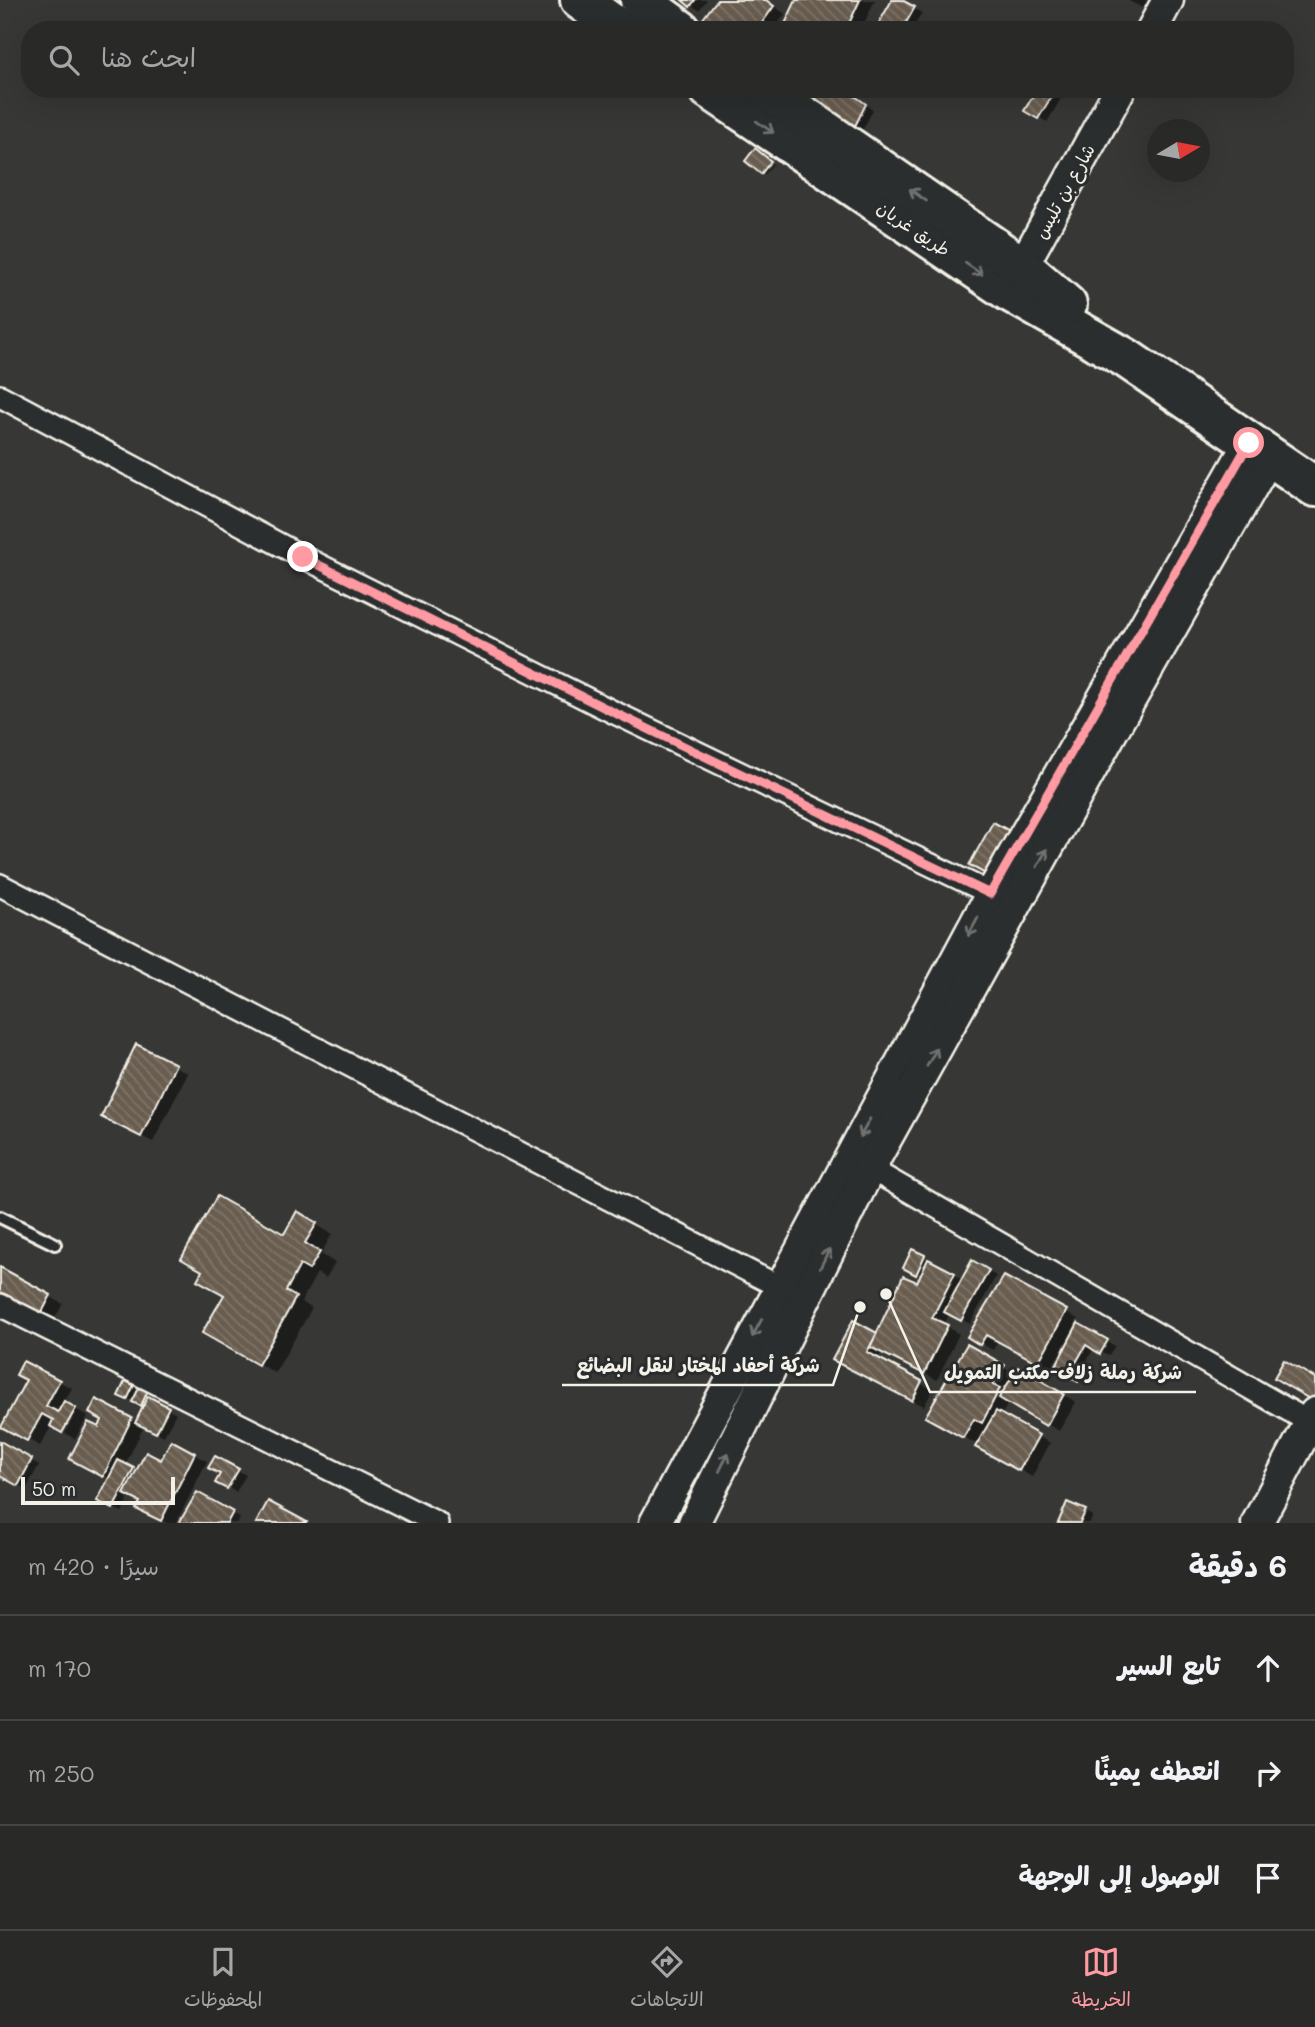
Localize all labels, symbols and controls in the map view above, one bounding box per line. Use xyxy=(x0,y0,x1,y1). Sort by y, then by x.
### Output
search box xyxy=(21,21,1294,98)
text: ابحث هنا xyxy=(101,40,196,74)
icon: search xyxy=(45,41,83,79)
north arrow xyxy=(1147,119,1210,182)
one-way arrow xyxy=(755,120,774,135)
street label: شارع بن تليس xyxy=(1028,139,1101,243)
one-way arrow xyxy=(909,188,928,202)
street label: طريق غريان xyxy=(873,195,955,261)
one-way arrow xyxy=(964,262,983,276)
route start xyxy=(1233,427,1264,458)
route end xyxy=(287,541,318,572)
one-way arrow xyxy=(1036,848,1049,869)
one-way arrow xyxy=(965,917,979,937)
one-way arrow xyxy=(925,1047,939,1068)
one-way arrow xyxy=(858,1117,871,1138)
one-way arrow xyxy=(819,1248,833,1269)
one-way arrow xyxy=(750,1318,764,1338)
callout: شركة أحفاد المختار لنقل البضائع xyxy=(562,1345,833,1385)
text: شركة أحفاد المختار لنقل البضائع xyxy=(576,1352,820,1379)
callout: شركة رملة زلاف-مكتب التمويل xyxy=(930,1352,1196,1392)
text: شركة رملة زلاف-مكتب التمويل xyxy=(944,1359,1182,1385)
one-way arrow xyxy=(718,1452,732,1473)
scale bar xyxy=(21,1474,175,1506)
text: 50 m xyxy=(32,1476,76,1501)
text: 6 دقيقة xyxy=(1189,1545,1287,1585)
text: سيرًا · 420 m xyxy=(28,1551,159,1581)
text: تابع السير xyxy=(1118,1648,1220,1682)
icon: ahead xyxy=(1249,1649,1287,1687)
text: 170 m xyxy=(28,1653,91,1683)
text: انعطف يمينًا xyxy=(1095,1753,1220,1787)
icon: right xyxy=(1249,1754,1287,1792)
text: 250 m xyxy=(28,1758,94,1788)
text: الوصول إلى الوجهة xyxy=(1018,1858,1220,1892)
icon: arrive xyxy=(1249,1859,1287,1897)
tab: المحفوظات xyxy=(184,1943,262,2016)
tab: الاتجاهات xyxy=(630,1943,704,2016)
tab: الخريطة xyxy=(1072,1943,1131,2016)

